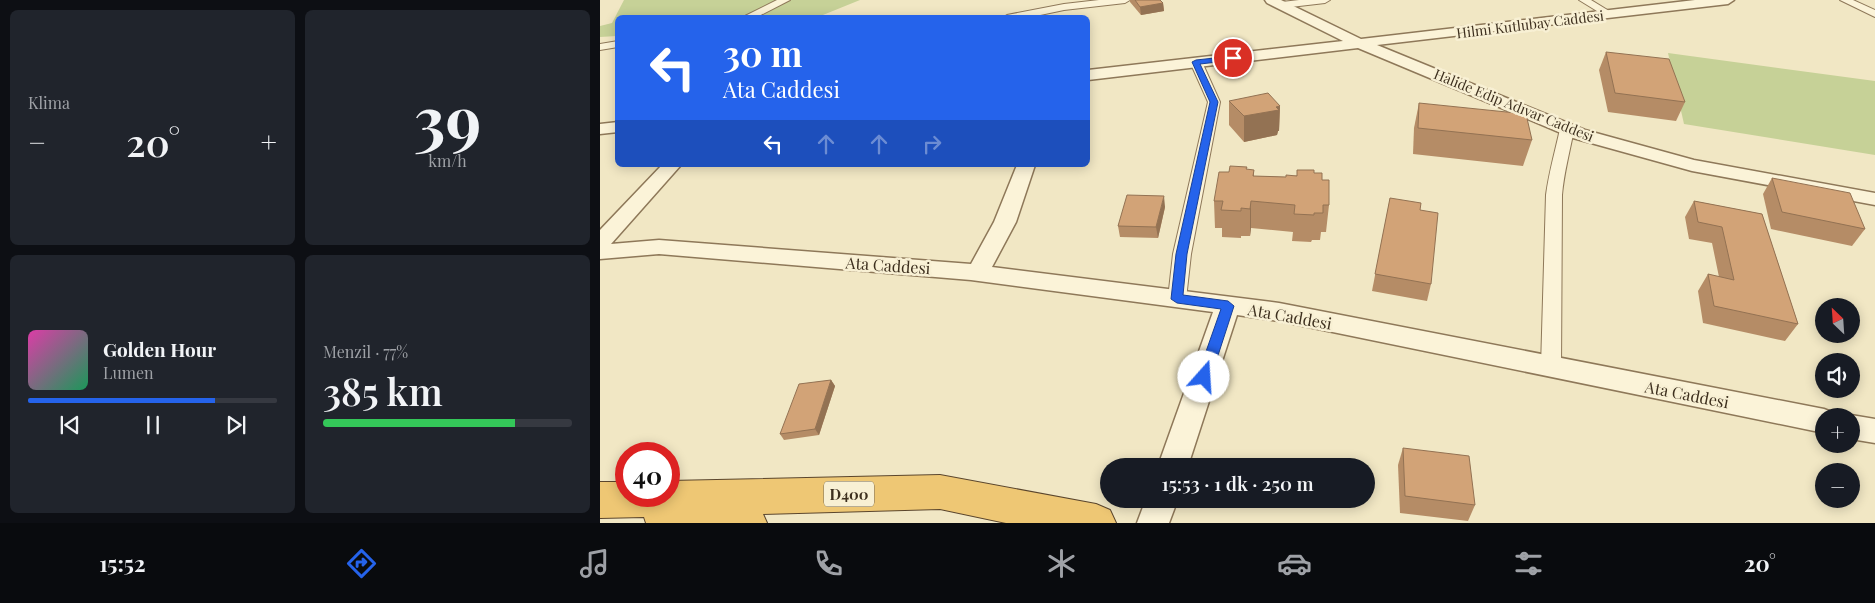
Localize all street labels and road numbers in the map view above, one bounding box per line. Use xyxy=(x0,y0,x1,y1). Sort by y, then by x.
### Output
street label: Hilmi Kutlubay Caddesi xyxy=(1455,6,1605,42)
street label: Halide Edip Adıvar Caddesi xyxy=(1431,64,1597,146)
street label: Ata Caddesi xyxy=(844,251,931,278)
street label: Ata Caddesi xyxy=(1245,298,1334,334)
street label: Ata Caddesi xyxy=(1642,375,1731,412)
road number: D400 xyxy=(824,482,874,506)

